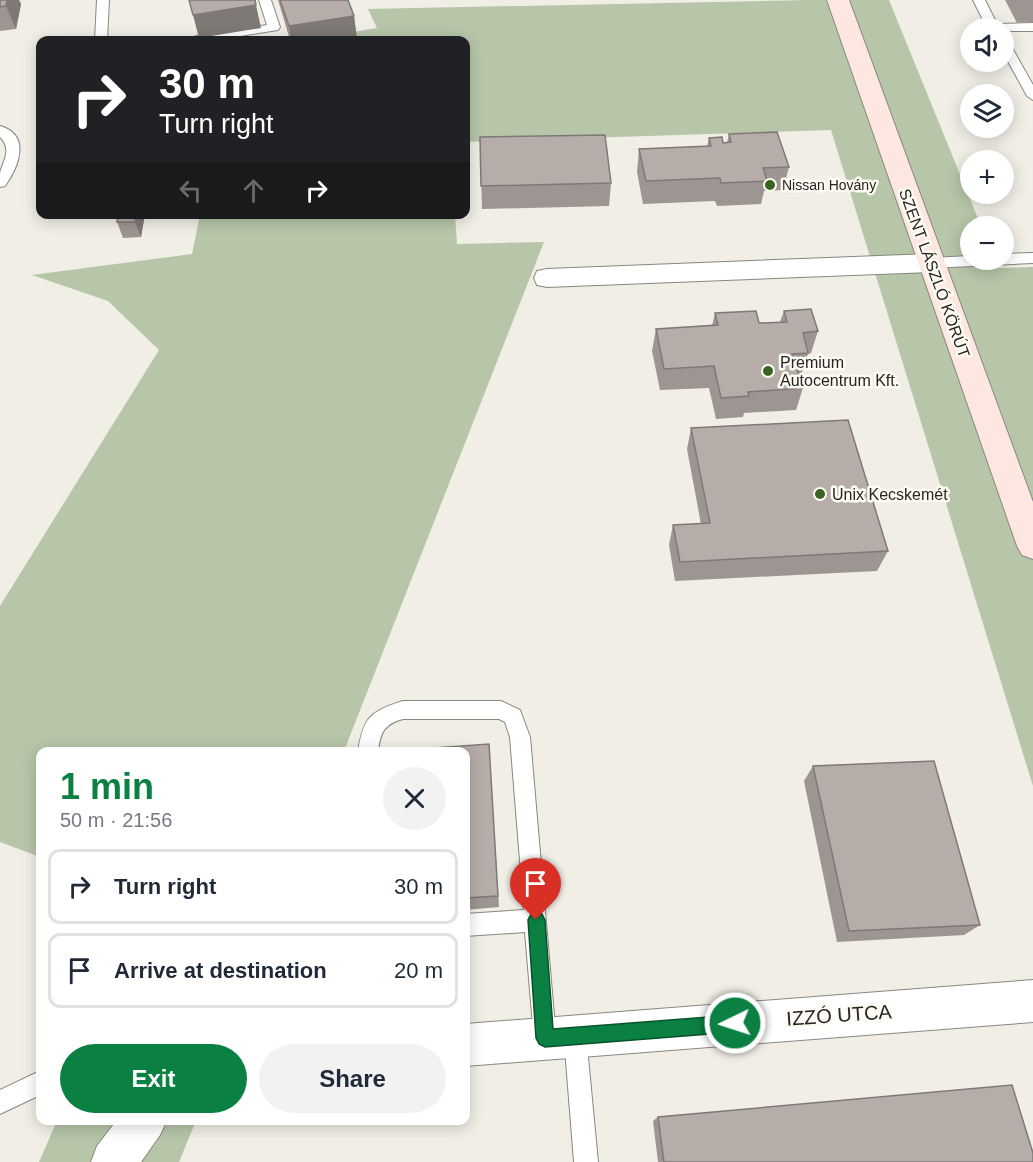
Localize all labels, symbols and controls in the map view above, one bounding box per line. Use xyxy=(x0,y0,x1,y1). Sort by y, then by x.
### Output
map controls xyxy=(960,18,1014,270)
button: sound xyxy=(960,18,1014,72)
icon: right xyxy=(60,60,138,138)
text: 30 m xyxy=(159,60,255,107)
button: layers xyxy=(960,84,1014,138)
text: Turn right xyxy=(159,109,274,139)
button: + xyxy=(960,150,1014,204)
icon: left xyxy=(174,174,207,207)
icon: ahead xyxy=(237,174,270,207)
icon: right xyxy=(300,174,333,207)
place label: Nissan Hovány xyxy=(782,177,876,193)
marker: Nissan Hovány xyxy=(763,178,777,192)
street label: SZENT LÁSZLÓ KÖRÚT xyxy=(896,186,974,360)
button: − xyxy=(960,216,1014,270)
place label: Premium Autocentrum Kft. xyxy=(780,354,899,389)
marker: Premium Autocentrum Kft. xyxy=(761,364,775,378)
place label: Unix Kecskemét xyxy=(832,486,948,503)
marker: Unix Kecskemét xyxy=(813,487,827,501)
text: 1 min xyxy=(60,766,154,807)
button: close xyxy=(383,767,446,830)
text: 50 m · 21:56 xyxy=(60,809,172,831)
pin xyxy=(510,858,561,920)
icon: arrive xyxy=(519,867,552,900)
icon: right xyxy=(63,870,96,903)
text: Turn right xyxy=(114,874,216,899)
text: 30 m xyxy=(394,874,443,899)
icon: arrive xyxy=(63,954,96,987)
text: Arrive at destination xyxy=(114,958,327,983)
text: 20 m xyxy=(394,958,443,983)
position arrow xyxy=(703,991,767,1055)
street label: IZZÓ UTCA xyxy=(786,1000,893,1030)
button: Exit xyxy=(60,1044,247,1113)
button: Share xyxy=(259,1044,446,1113)

